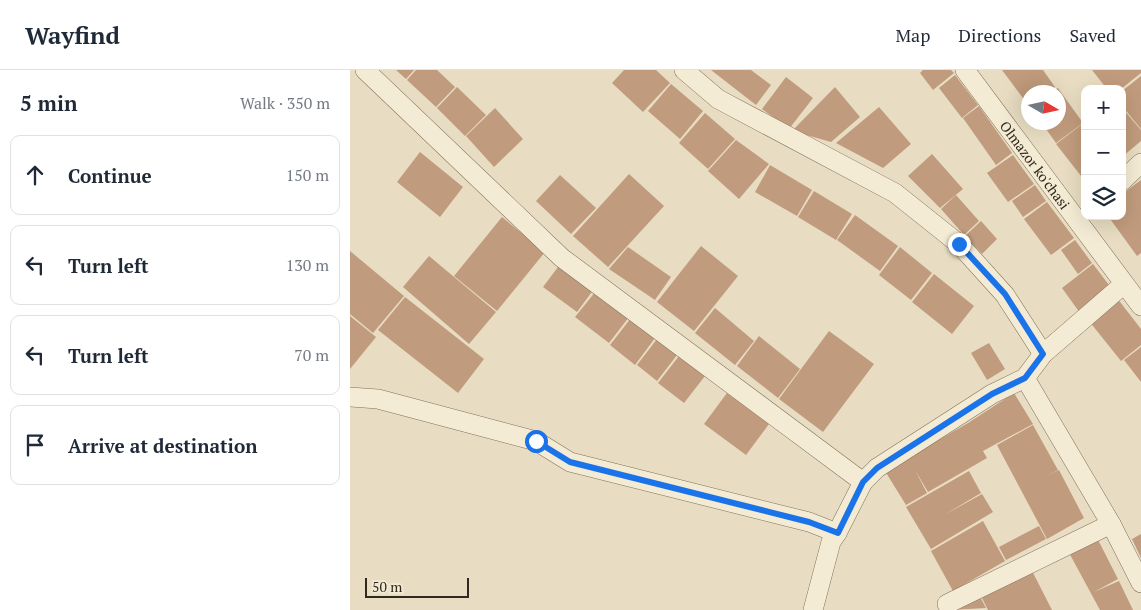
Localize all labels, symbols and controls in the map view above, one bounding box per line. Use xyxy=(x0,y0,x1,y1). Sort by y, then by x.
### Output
text: Wayfind xyxy=(25,19,120,51)
text: Map xyxy=(895,23,930,47)
text: Directions xyxy=(958,23,1041,47)
text: Saved xyxy=(1069,23,1116,47)
north arrow xyxy=(1021,85,1066,130)
map controls xyxy=(1081,85,1126,220)
button: + xyxy=(1081,85,1126,130)
text: 5 min xyxy=(20,89,77,117)
text: Walk · 350 m xyxy=(240,92,330,114)
street label: Olmazor ko'chasi xyxy=(996,116,1075,213)
button: − xyxy=(1081,130,1126,175)
icon: ahead xyxy=(21,161,49,189)
text: Continue xyxy=(68,163,152,188)
text: 150 m xyxy=(286,164,329,186)
button: layers xyxy=(1081,175,1126,220)
route end xyxy=(948,233,971,256)
icon: left xyxy=(21,251,49,279)
text: Turn left xyxy=(68,253,149,278)
text: 130 m xyxy=(286,254,329,276)
icon: left xyxy=(21,341,49,369)
text: Turn left xyxy=(68,343,149,368)
text: 70 m xyxy=(294,344,329,366)
route start xyxy=(525,430,548,453)
icon: arrive xyxy=(21,431,49,459)
text: Arrive at destination xyxy=(68,433,257,458)
scale bar xyxy=(365,575,469,598)
text: 50 m xyxy=(372,577,402,596)

